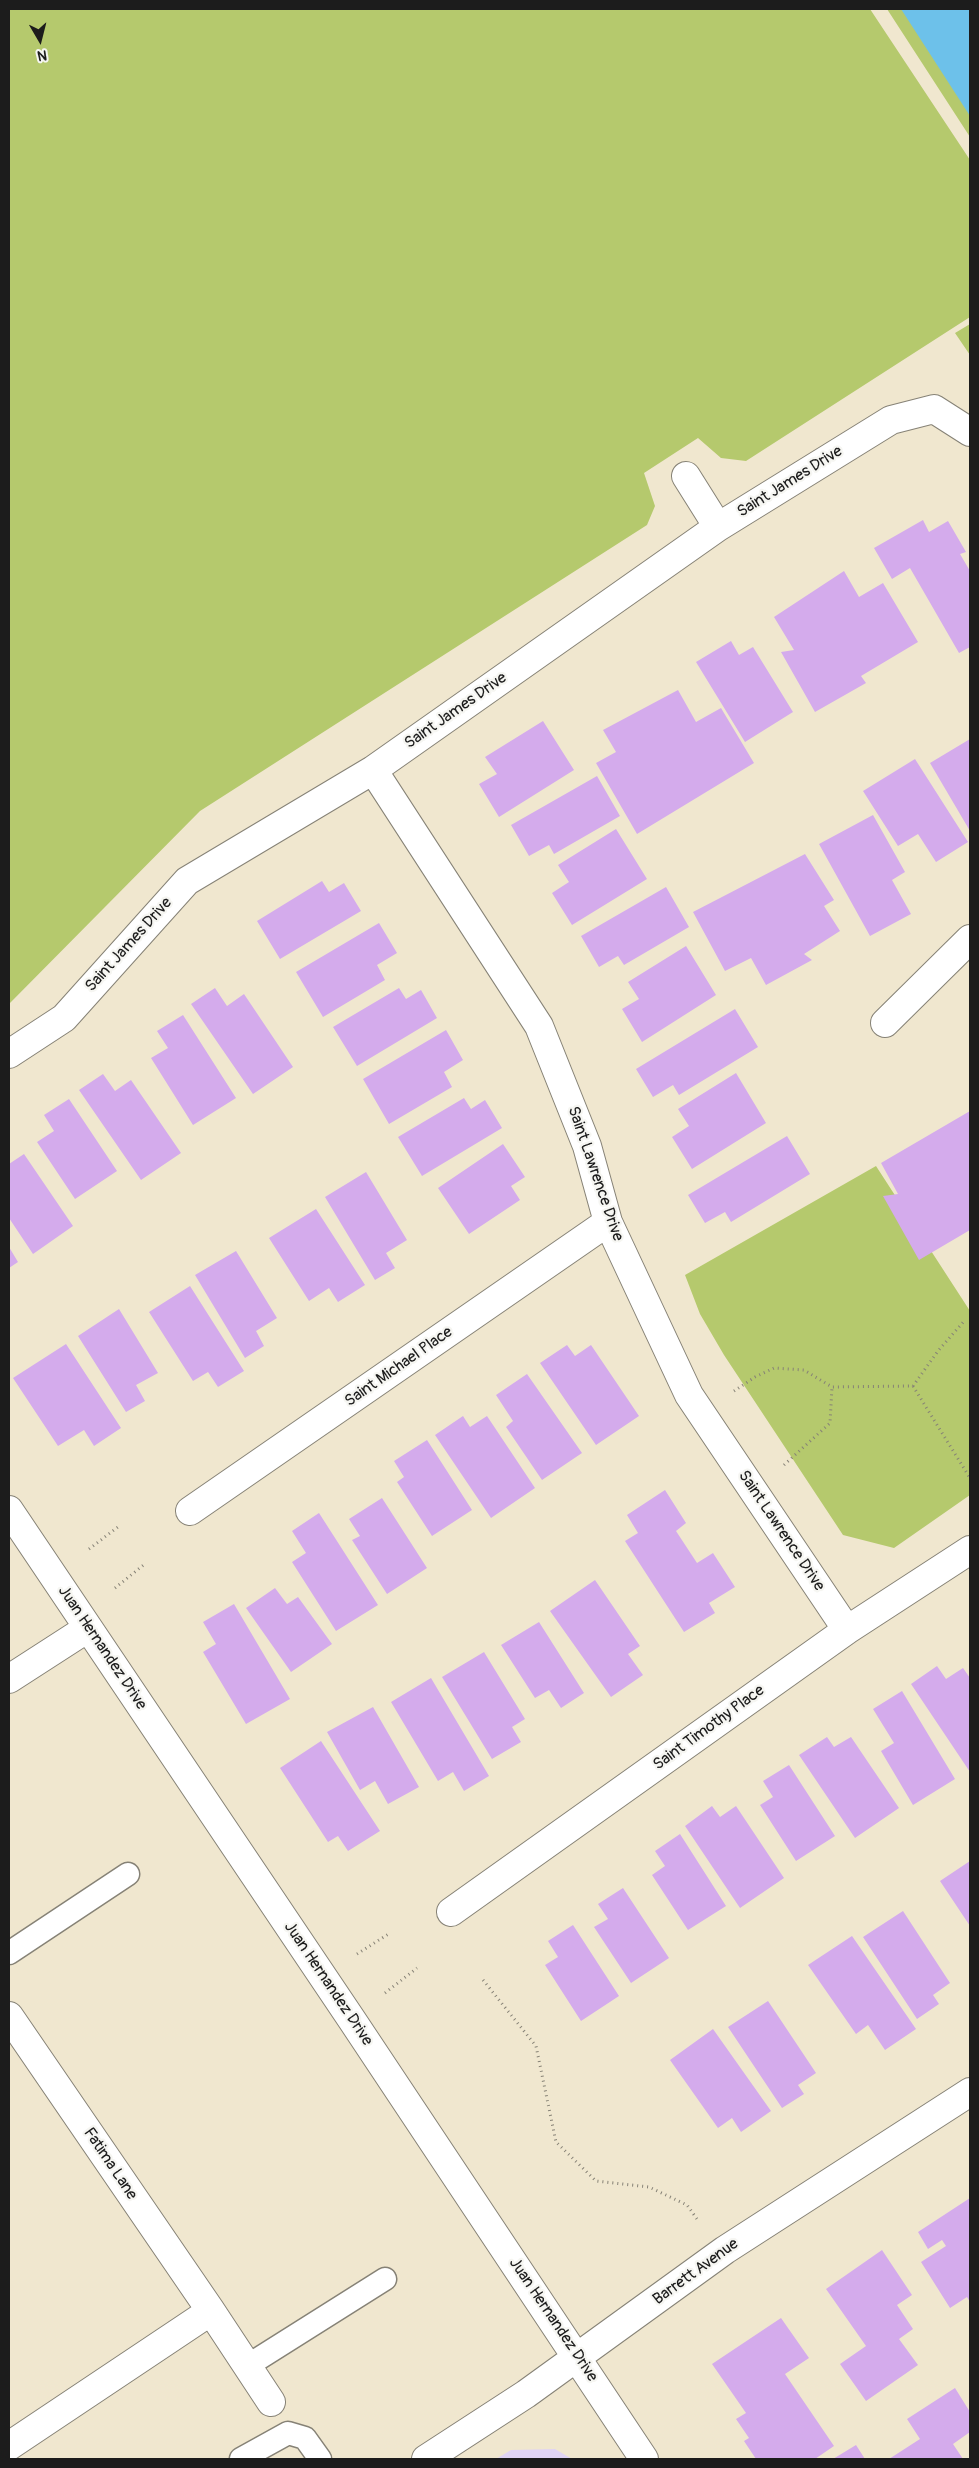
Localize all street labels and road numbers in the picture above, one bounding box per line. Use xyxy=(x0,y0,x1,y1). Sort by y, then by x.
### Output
street label: Saint James Drive xyxy=(734,442,846,522)
street label: Saint James Drive xyxy=(401,669,511,753)
street label: Saint James Drive xyxy=(82,894,176,996)
street label: Saint Lawrence Drive xyxy=(563,1104,627,1244)
street label: Saint Michael Place xyxy=(341,1323,457,1411)
street label: Saint Lawrence Drive xyxy=(734,1467,828,1595)
street label: Juan Hernandez Drive xyxy=(53,1582,151,1714)
street label: Saint Timothy Place xyxy=(650,1681,768,1775)
street label: Juan Hernandez Drive xyxy=(279,1918,377,2050)
street label: Fatima Lane xyxy=(79,2124,141,2204)
street label: Barrett Avenue xyxy=(649,2235,743,2309)
street label: Juan Hernandez Drive xyxy=(504,2254,602,2386)

